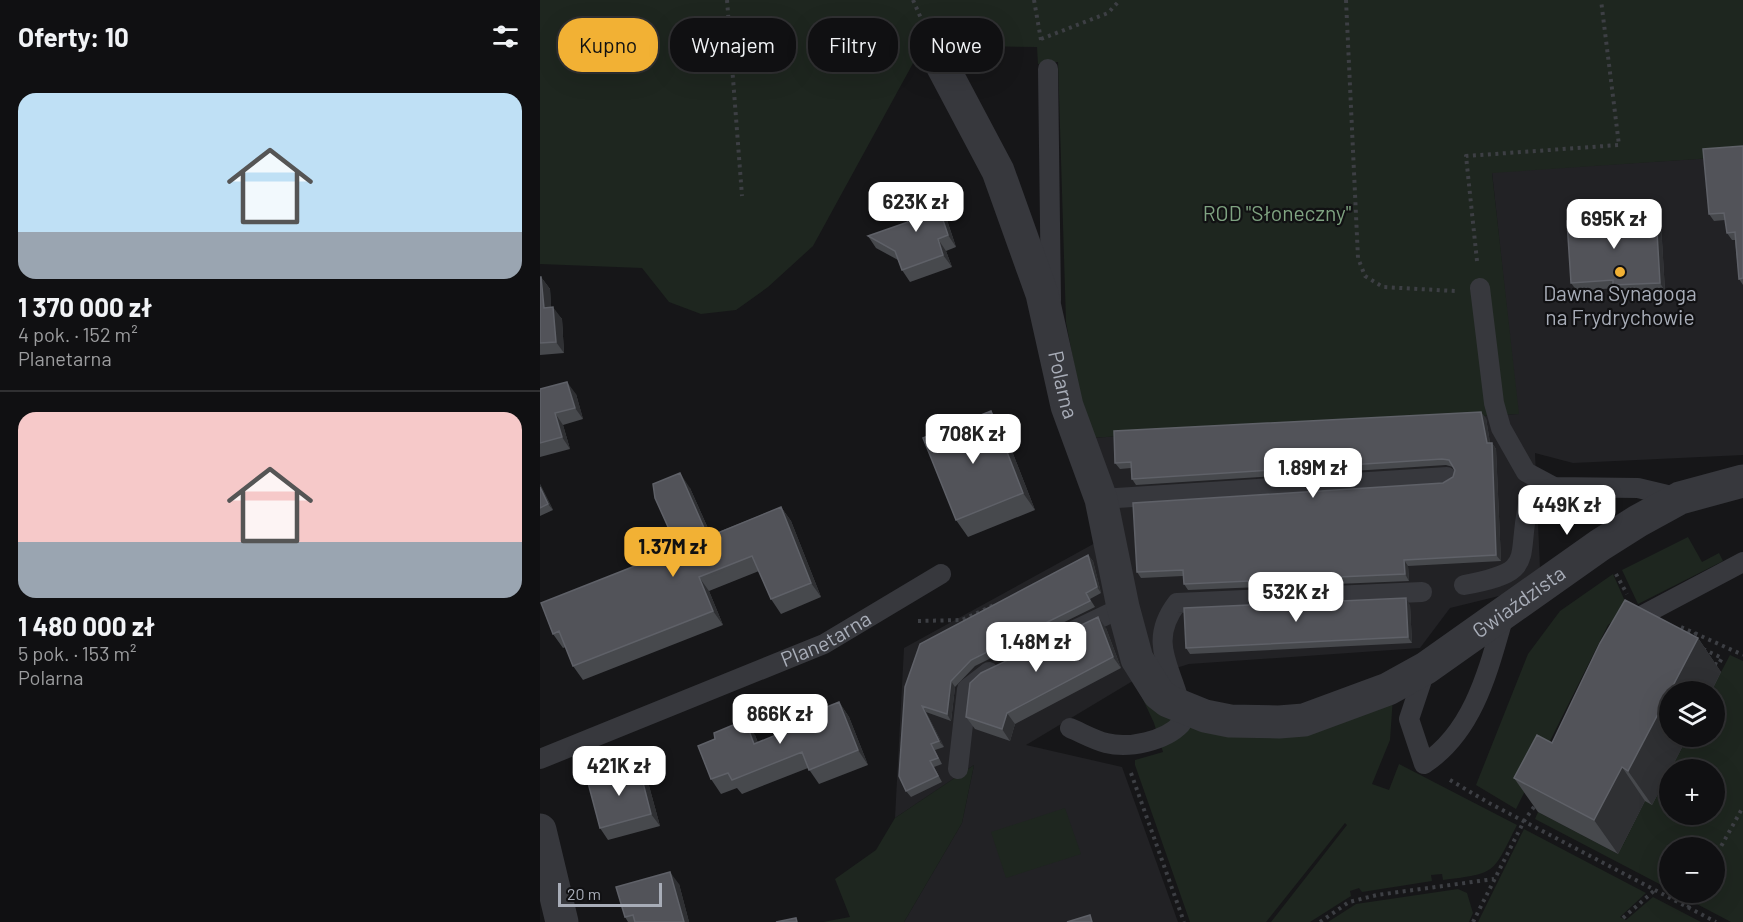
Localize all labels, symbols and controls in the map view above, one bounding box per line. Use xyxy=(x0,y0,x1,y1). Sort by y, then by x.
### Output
chip: Kupno xyxy=(558,18,658,72)
chip: Wynajem xyxy=(670,18,796,72)
chip: Filtry xyxy=(808,18,898,72)
chip: Nowe xyxy=(910,18,1003,72)
icon: filters xyxy=(489,20,522,53)
text: Oferty: 10 xyxy=(18,21,129,52)
icon: home xyxy=(216,132,324,240)
pin: 623K zł xyxy=(861,182,971,233)
text: 623K zł xyxy=(883,189,949,213)
pin: 695K zł xyxy=(1559,199,1669,250)
park label: ROD "Słoneczny" xyxy=(1203,200,1351,225)
text: 695K zł xyxy=(1581,206,1647,230)
marker: Dawna Synagoga na Frydrychowie xyxy=(1613,265,1627,279)
place label: Dawna Synagoga na Frydrychowie xyxy=(1543,280,1697,329)
text: 1 370 000 zł xyxy=(18,291,152,322)
text: 4 pok. · 152 m² xyxy=(18,322,138,346)
text: Planetarna xyxy=(18,346,112,370)
street label: Polarna xyxy=(1044,348,1084,422)
pin: 708K zł xyxy=(918,414,1028,465)
text: 708K zł xyxy=(940,421,1006,445)
pin: 1.89M zł xyxy=(1251,448,1375,499)
icon: home xyxy=(216,451,324,559)
text: 1.89M zł xyxy=(1278,455,1348,479)
pin: 449K zł xyxy=(1512,485,1622,536)
text: 449K zł xyxy=(1532,492,1602,516)
pin: 1.37M zł xyxy=(611,527,735,578)
text: 1.37M zł xyxy=(638,534,708,558)
street label: Gwiaździsta xyxy=(1467,560,1570,642)
pin: 532K zł xyxy=(1241,572,1351,623)
text: 532K zł xyxy=(1262,579,1330,603)
street label: Planetarna xyxy=(776,605,875,671)
text: 1 480 000 zł xyxy=(18,610,155,641)
pin: 1.48M zł xyxy=(974,622,1098,673)
text: 1.48M zł xyxy=(1000,629,1072,653)
text: 5 pok. · 153 m² xyxy=(18,641,137,665)
text: Polarna xyxy=(18,665,83,689)
map controls xyxy=(1659,681,1725,903)
button: layers xyxy=(1659,681,1725,747)
pin: 866K zł xyxy=(725,694,835,745)
text: 866K zł xyxy=(747,701,813,725)
pin: 421K zł xyxy=(564,746,674,797)
text: 421K zł xyxy=(587,753,651,777)
button: + xyxy=(1659,759,1725,825)
button: − xyxy=(1659,837,1725,903)
scale bar xyxy=(558,880,662,908)
text: 20 m xyxy=(567,884,601,903)

